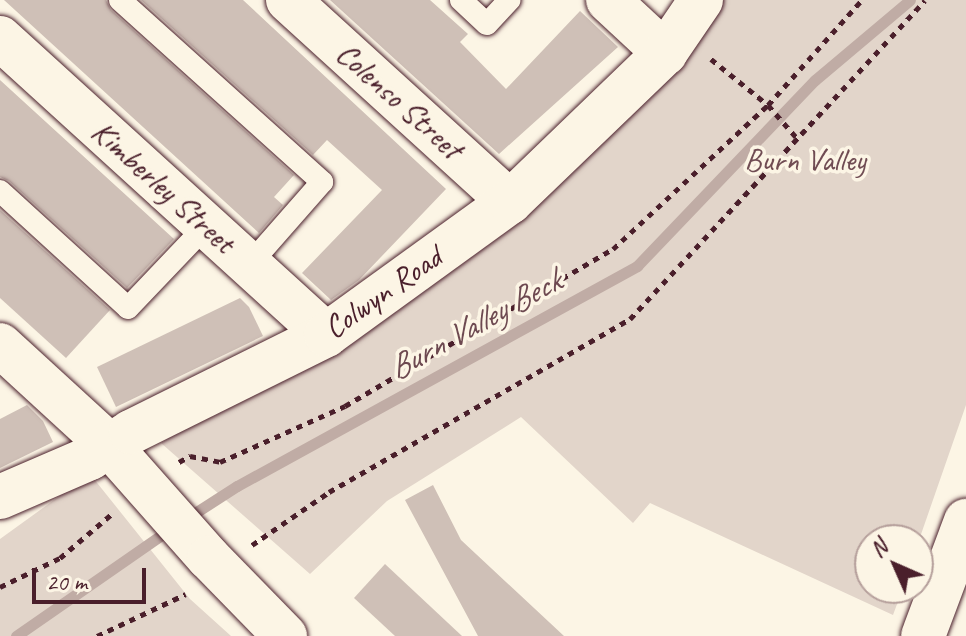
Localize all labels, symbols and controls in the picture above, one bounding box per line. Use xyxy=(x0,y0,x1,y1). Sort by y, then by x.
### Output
street label: Colenso Street xyxy=(328,34,470,168)
street label: Kimberley Street xyxy=(83,112,243,262)
park label: Burn Valley xyxy=(744,141,866,179)
street label: Colwyn Road xyxy=(317,239,449,347)
water label: Burn Valley Beck xyxy=(380,260,568,388)
north arrow xyxy=(854,524,934,604)
text: N xyxy=(864,534,893,563)
scale bar xyxy=(36,552,150,602)
text: 20 m xyxy=(46,567,87,597)

